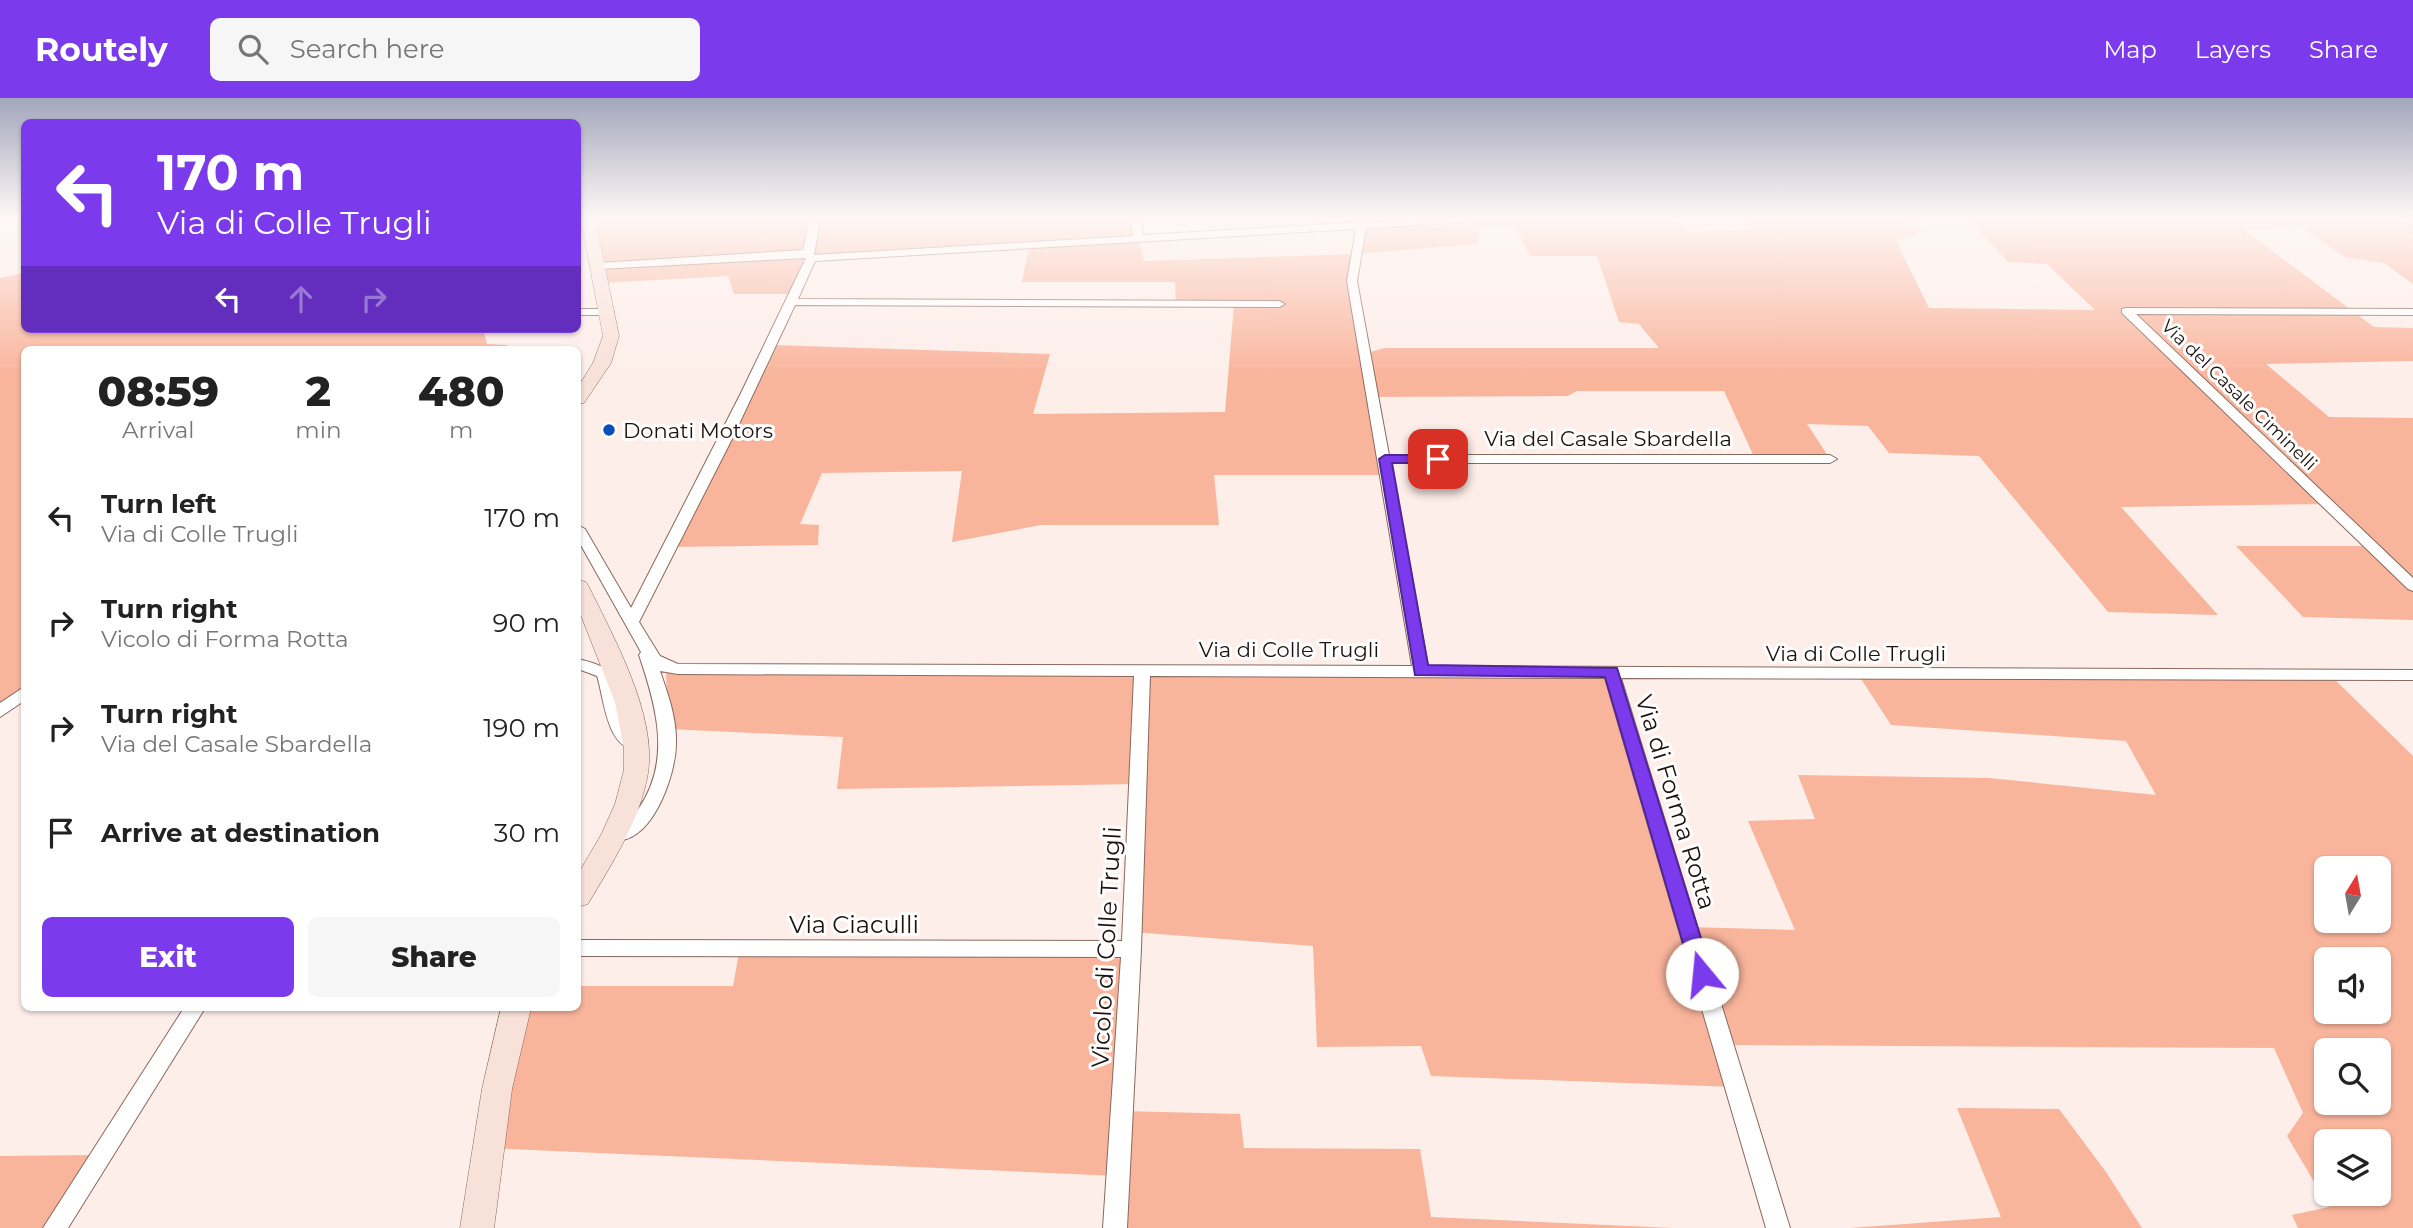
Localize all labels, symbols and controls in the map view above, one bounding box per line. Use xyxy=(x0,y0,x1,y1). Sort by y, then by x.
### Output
search box xyxy=(210,18,700,81)
text: Routely xyxy=(35,29,168,69)
icon: search xyxy=(234,30,272,68)
text: Search here xyxy=(290,33,445,65)
text: Map xyxy=(2103,35,2157,64)
text: Layers xyxy=(2195,35,2271,64)
text: Share xyxy=(2309,35,2378,64)
text: 170 m xyxy=(157,143,304,202)
icon: left xyxy=(42,147,133,238)
text: Via di Colle Trugli xyxy=(157,203,432,242)
icon: left xyxy=(209,280,247,318)
icon: ahead xyxy=(282,280,320,318)
icon: right xyxy=(355,280,393,318)
street label: Via del Casale Ciminelli xyxy=(2157,315,2321,475)
text: 08:59 xyxy=(97,365,219,417)
text: 2 xyxy=(306,365,331,417)
text: 480 xyxy=(418,365,505,417)
text: Arrival xyxy=(122,416,194,444)
text: min xyxy=(295,416,341,444)
text: m xyxy=(449,416,473,444)
place label: Donati Motors xyxy=(623,418,773,443)
marker: Donati Motors xyxy=(601,422,617,438)
street label: Via del Casale Sbardella xyxy=(1484,426,1732,451)
pin xyxy=(1408,429,1468,489)
icon: arrive xyxy=(1419,440,1457,478)
text: Turn left xyxy=(101,488,217,520)
icon: left xyxy=(42,499,80,537)
text: 170 m xyxy=(484,502,560,534)
text: Via di Colle Trugli xyxy=(101,520,298,548)
text: Turn right xyxy=(101,593,237,625)
icon: right xyxy=(42,604,80,642)
text: 90 m xyxy=(493,607,560,639)
text: Vicolo di Forma Rotta xyxy=(101,625,349,653)
street label: Via di Colle Trugli xyxy=(1199,637,1379,662)
street label: Via di Colle Trugli xyxy=(1766,641,1946,666)
street label: Via di Forma Rotta xyxy=(1630,691,1722,913)
text: Turn right xyxy=(101,698,237,730)
icon: right xyxy=(42,709,80,747)
text: 190 m xyxy=(483,712,560,744)
text: Via del Casale Sbardella xyxy=(101,730,372,758)
icon: arrive xyxy=(42,814,80,852)
text: Arrive at destination xyxy=(101,817,380,849)
text: 30 m xyxy=(494,817,560,849)
street label: Vicolo di Colle Trugli xyxy=(1085,826,1127,1068)
north arrow xyxy=(2314,856,2390,933)
map controls xyxy=(2314,856,2391,1206)
street label: Via Ciaculli xyxy=(789,910,919,939)
button: Exit xyxy=(42,917,294,997)
button: Share xyxy=(308,917,560,997)
position arrow xyxy=(1665,937,1739,1011)
button: sound xyxy=(2314,947,2391,1024)
button: search xyxy=(2314,1038,2391,1115)
button: layers xyxy=(2314,1129,2391,1206)

